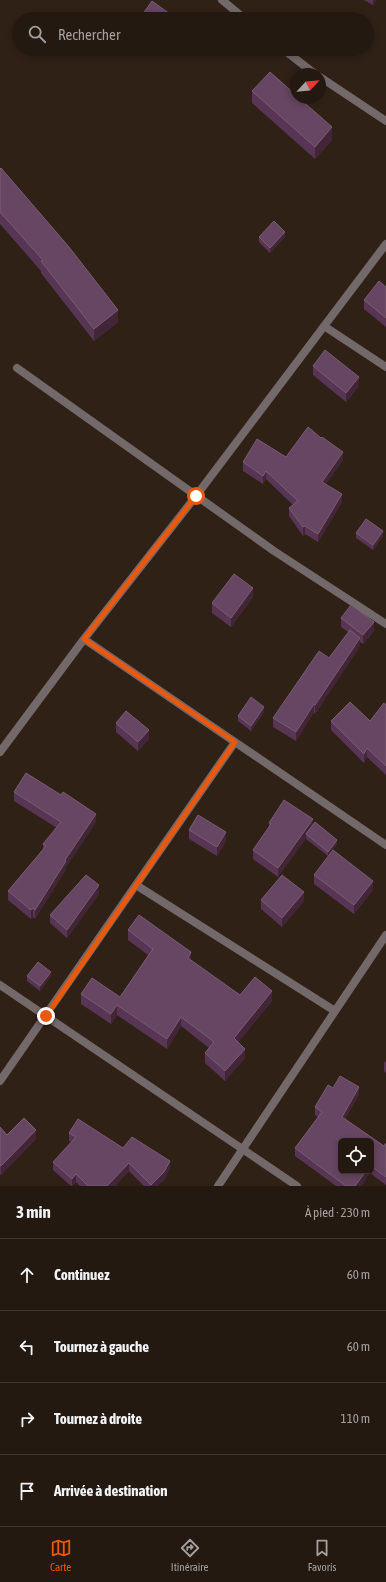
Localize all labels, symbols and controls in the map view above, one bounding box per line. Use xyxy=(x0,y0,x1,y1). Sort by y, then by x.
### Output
search box xyxy=(12,12,374,56)
icon: search xyxy=(26,23,48,45)
text: Rechercher xyxy=(58,26,120,43)
north arrow xyxy=(290,68,326,104)
route start xyxy=(187,487,205,505)
route end xyxy=(37,1007,55,1025)
map controls xyxy=(338,1138,374,1174)
button: locate xyxy=(338,1138,374,1174)
text: 3 min xyxy=(16,1202,51,1222)
text: À pied · 230 m xyxy=(305,1205,370,1220)
icon: ahead xyxy=(16,1264,38,1286)
text: Continuez xyxy=(54,1266,110,1283)
text: 60 m xyxy=(347,1267,370,1282)
icon: left xyxy=(16,1336,38,1358)
text: Tournez à gauche xyxy=(54,1338,149,1355)
text: 60 m xyxy=(347,1339,370,1354)
icon: right xyxy=(16,1408,38,1430)
text: Tournez à droite xyxy=(54,1410,142,1427)
text: 110 m xyxy=(341,1411,370,1426)
icon: arrive xyxy=(16,1480,38,1502)
text: Arrivée à destination xyxy=(54,1482,168,1499)
tab: Carte xyxy=(50,1537,72,1573)
tab: Itinéraire xyxy=(171,1537,209,1573)
tab: Favoris xyxy=(308,1537,336,1573)

